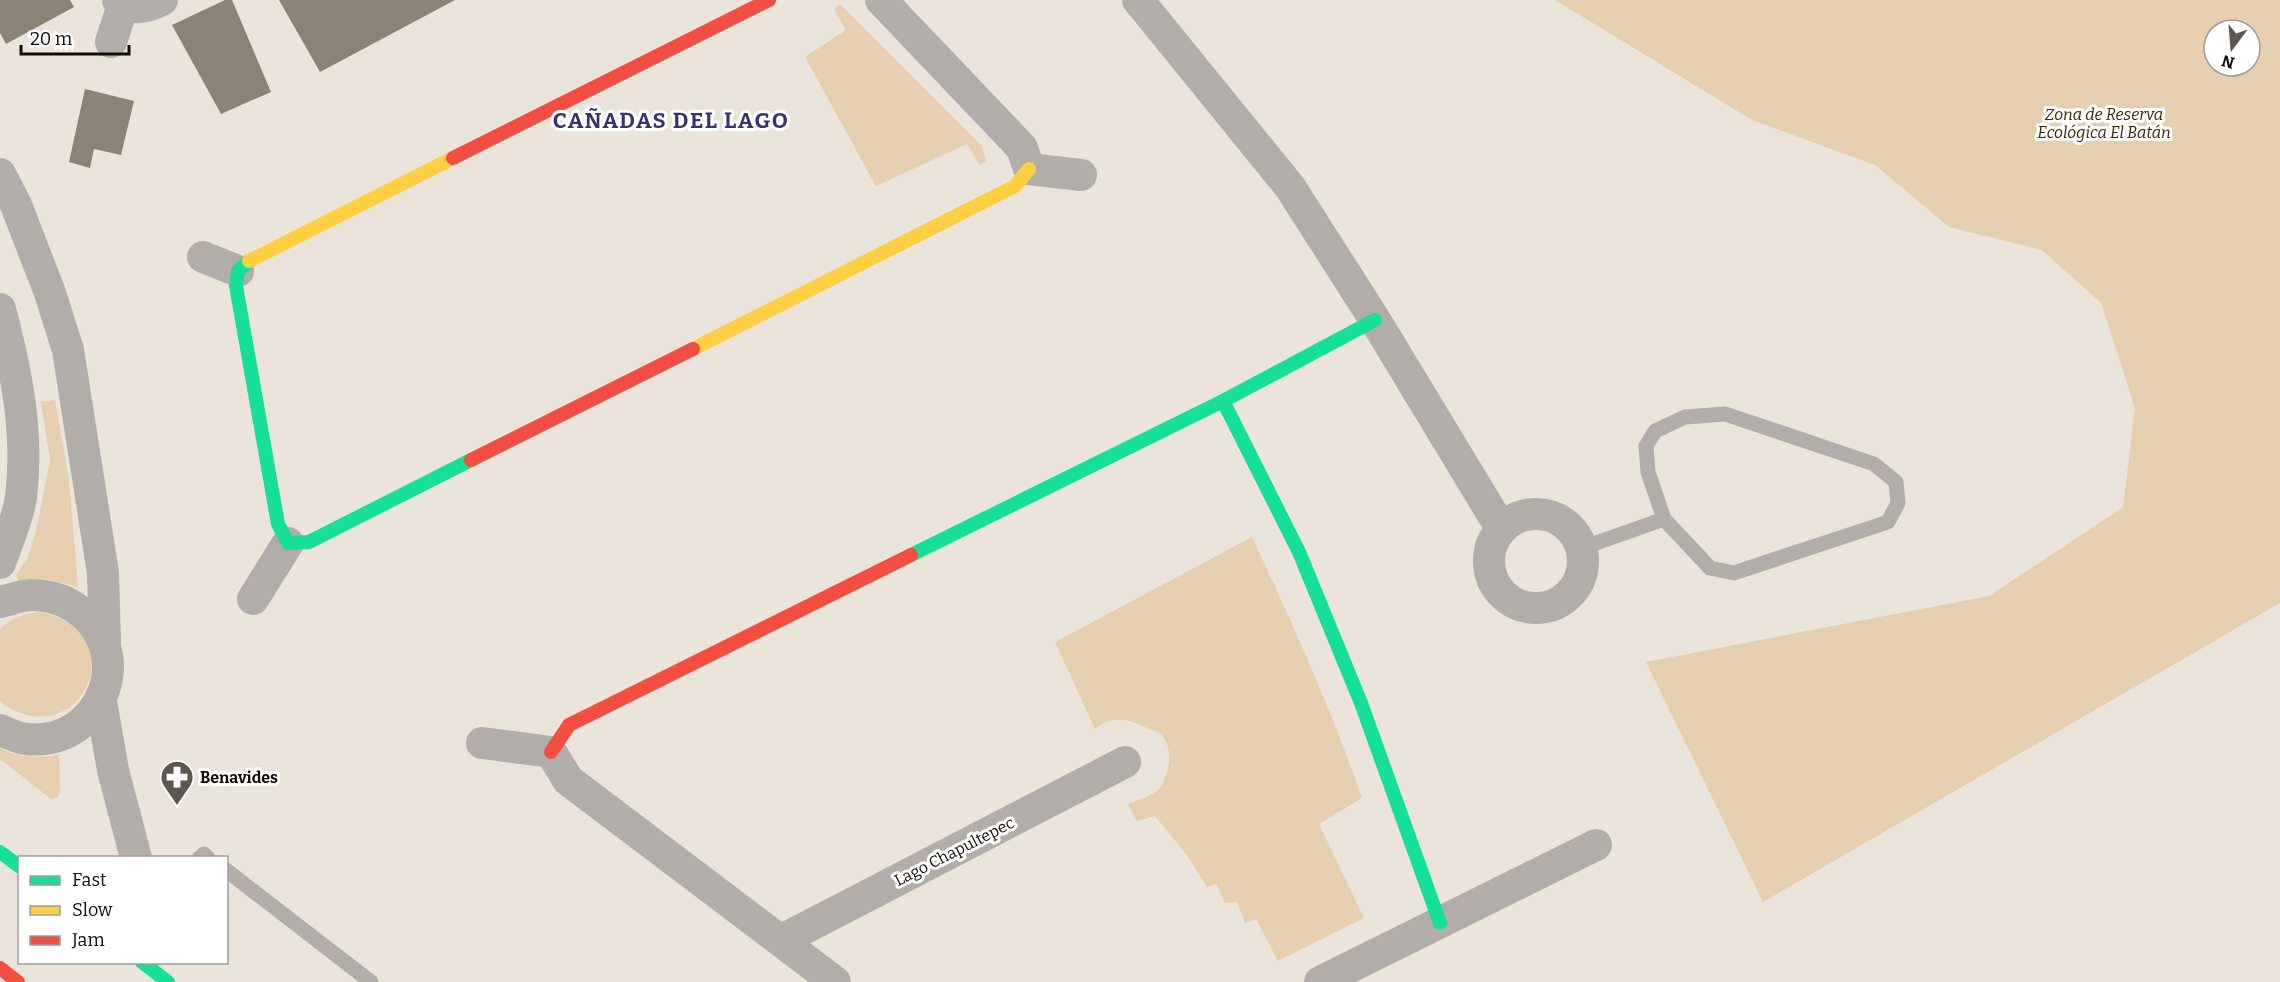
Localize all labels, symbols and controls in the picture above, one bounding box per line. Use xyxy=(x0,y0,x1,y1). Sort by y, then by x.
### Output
scale bar xyxy=(21,18,129,56)
north arrow xyxy=(2202,18,2262,78)
text: 20 m xyxy=(30,28,72,50)
text: N xyxy=(2219,51,2237,73)
park label: Zona de Reserva Ecológica El Batán xyxy=(2037,105,2171,142)
district label: CAÑADAS DEL LAGO xyxy=(553,107,789,134)
pharmacy icon: Benavides xyxy=(159,759,195,806)
place label: Benavides xyxy=(200,768,278,787)
street label: Lago Chapultepec xyxy=(891,813,1017,890)
legend xyxy=(18,856,228,964)
text: Fast xyxy=(72,869,107,891)
text: Slow xyxy=(72,899,113,921)
text: Jam xyxy=(71,929,105,951)

